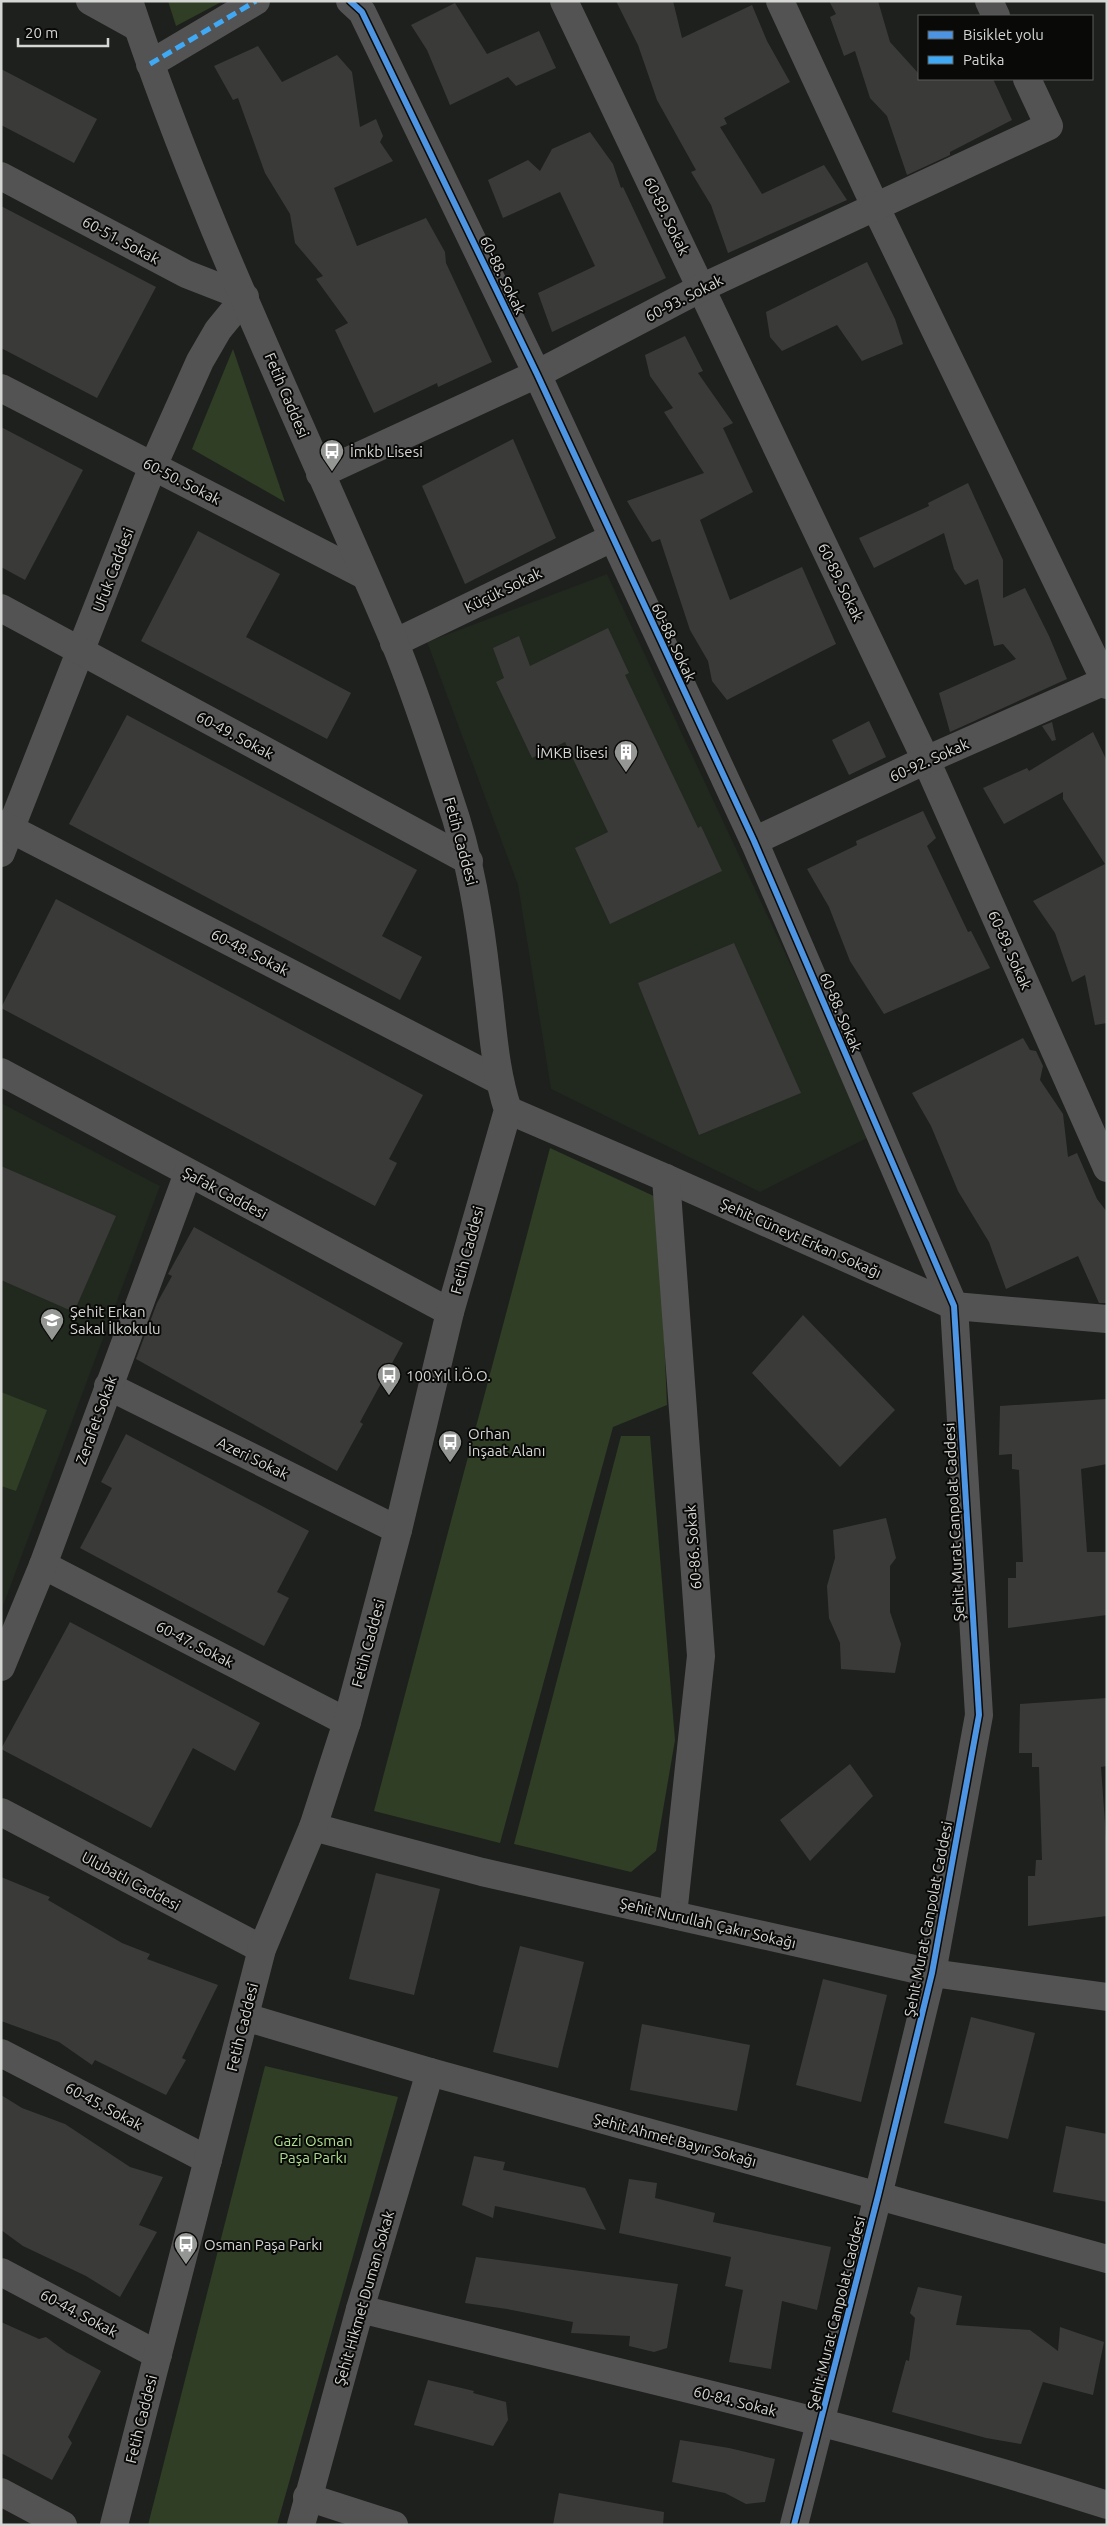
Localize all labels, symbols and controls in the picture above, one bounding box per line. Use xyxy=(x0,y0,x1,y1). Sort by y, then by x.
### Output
scale bar xyxy=(18,15,108,47)
legend xyxy=(918,15,1093,80)
text: 20 m xyxy=(25,24,58,41)
text: Bisiklet yolu xyxy=(963,26,1044,43)
text: Patika xyxy=(963,51,1004,68)
street label: 60-89. Sokak xyxy=(641,174,693,258)
street label: 60-51. Sokak xyxy=(80,213,163,268)
street label: 60-88. Sokak xyxy=(477,233,529,317)
street label: 60-93. Sokak xyxy=(642,271,726,325)
street label: Fetih Caddesi xyxy=(261,350,313,440)
bus stop icon: İmkb Lisesi xyxy=(319,438,345,472)
place label: İmkb Lisesi xyxy=(350,443,423,460)
street label: 60-50. Sokak xyxy=(140,454,224,508)
street label: Ufuk Caddesi xyxy=(89,526,137,614)
street label: 60-89. Sokak xyxy=(815,540,867,624)
street label: Küçük Sokak xyxy=(462,564,545,616)
street label: 60-88. Sokak xyxy=(648,600,700,684)
street label: 60-49. Sokak xyxy=(194,708,277,763)
street label: 60-92. Sokak xyxy=(887,735,972,785)
building icon: İMKB lisesi xyxy=(613,739,639,773)
place label: İMKB lisesi xyxy=(537,744,608,761)
street label: Fetih Caddesi xyxy=(441,795,481,887)
street label: 60-89. Sokak xyxy=(985,908,1035,993)
street label: 60-48. Sokak xyxy=(208,925,292,979)
street label: 60-88. Sokak xyxy=(817,970,866,1055)
street label: Şafak Caddesi xyxy=(180,1164,270,1222)
street label: Şehit Cüneyt Erkan Sokağı xyxy=(718,1195,884,1281)
street label: Fetih Caddesi xyxy=(447,1204,487,1296)
place label: Şehit Erkan Sakal İlkokulu xyxy=(70,1303,161,1337)
school or university icon: Şehit Erkan Sakal İlkokulu xyxy=(39,1307,65,1341)
bus stop icon: 100.Yıl İ.Ö.O. xyxy=(376,1362,402,1396)
place label: 100.Yıl İ.Ö.O. xyxy=(406,1367,491,1384)
street label: Zerafet Sokak xyxy=(72,1373,120,1467)
street label: Şehit Murat Canpolat Caddesi xyxy=(940,1422,968,1622)
place label: Orhan İnşaat Alanı xyxy=(468,1425,545,1459)
bus stop icon: Orhan İnşaat Alanı xyxy=(437,1429,463,1463)
street label: Azeri Sokak xyxy=(215,1433,292,1483)
street label: 60-86. Sokak xyxy=(682,1504,704,1590)
street label: Fetih Caddesi xyxy=(348,1597,388,1689)
street label: 60-47. Sokak xyxy=(153,1617,237,1671)
street label: Şehit Murat Canpolat Caddesi xyxy=(901,1820,955,2018)
street label: Ulubatlı Caddesi xyxy=(79,1848,183,1914)
street label: Şehit Nurullah Çakır Sokağı xyxy=(618,1894,798,1952)
street label: Fetih Caddesi xyxy=(223,1981,261,2073)
street label: 60-45. Sokak xyxy=(63,2079,146,2134)
street label: Şehit Ahmet Bayır Sokağı xyxy=(592,2110,758,2170)
park label: Gazi Osman Paşa Parkı xyxy=(273,2132,353,2166)
street label: Şehit Hikmet Duman Sokak xyxy=(331,2208,397,2387)
street label: Şehit Murat Canpolat Caddesi xyxy=(804,2214,868,2412)
bus stop icon: Osman Paşa Parkı xyxy=(173,2231,199,2265)
place label: Osman Paşa Parkı xyxy=(204,2236,322,2253)
street label: 60-44. Sokak xyxy=(38,2286,121,2341)
street label: Fetih Caddesi xyxy=(122,2373,160,2465)
street label: 60-84. Sokak xyxy=(692,2382,779,2420)

